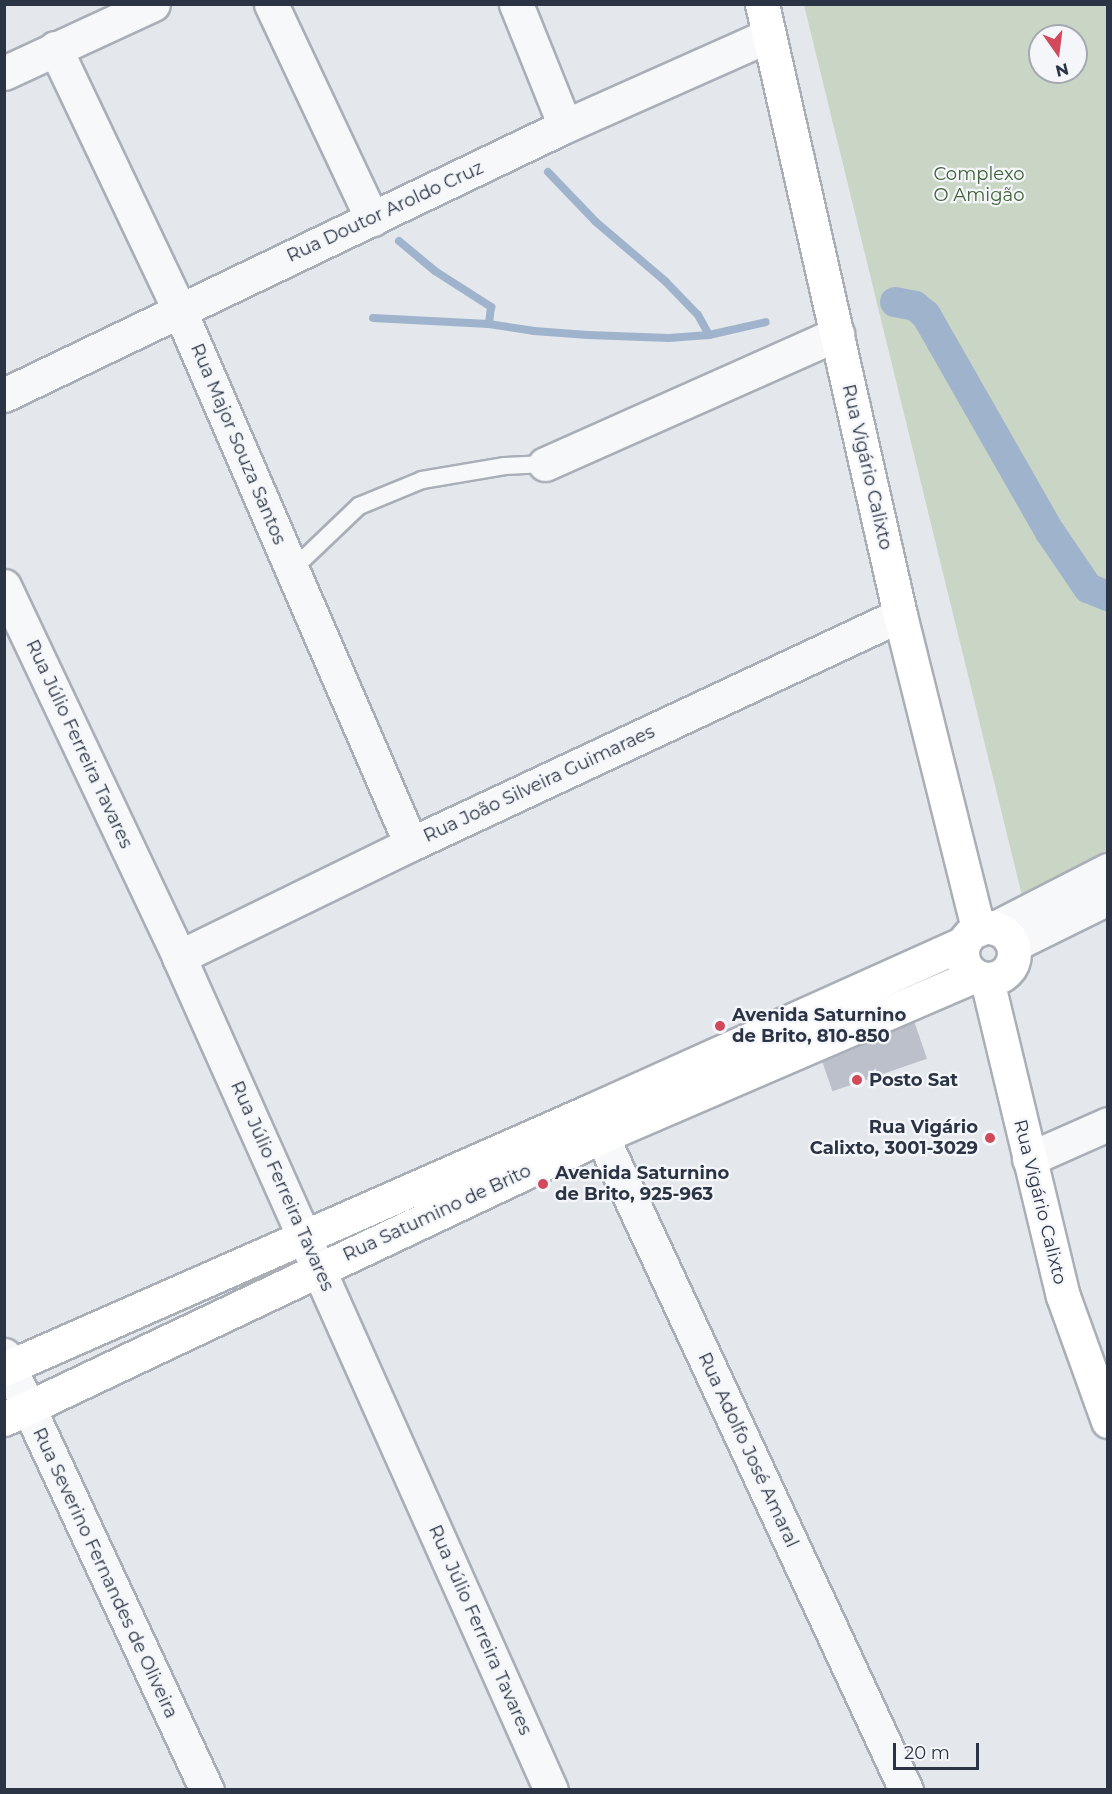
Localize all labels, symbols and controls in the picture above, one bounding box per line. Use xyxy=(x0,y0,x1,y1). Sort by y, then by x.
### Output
north arrow xyxy=(1028,24,1088,84)
text: N xyxy=(1053,59,1071,81)
street label: Rua Doutor Aroldo Cruz xyxy=(283,157,487,267)
park label: Complexo O Amigão xyxy=(934,164,1024,207)
street label: Rua Major Souza Santos xyxy=(186,340,290,548)
street label: Rua Vigário Calixto xyxy=(837,382,897,552)
street label: Rua Júlio Ferreira Tavares xyxy=(21,636,137,852)
street label: Rua João Silveira Guimaraes xyxy=(420,721,658,847)
place label: Avenida Saturnino de Brito, 810-850 xyxy=(732,1005,906,1048)
marker: Avenida Saturnino de Brito, 810-850 xyxy=(713,1019,727,1033)
place label: Posto Sat xyxy=(869,1069,958,1091)
marker: Posto Sat xyxy=(850,1073,864,1087)
street label: Rua Júlio Ferreira Tavares xyxy=(226,1078,338,1294)
place label: Rua Vigário Calixto, 3001-3029 xyxy=(810,1117,978,1160)
street label: Rua Vigário Calixto xyxy=(1009,1117,1071,1287)
marker: Rua Vigário Calixto, 3001-3029 xyxy=(983,1131,997,1145)
street label: Rua Satumino de Brito xyxy=(340,1160,534,1266)
place label: Avenida Saturnino de Brito, 925-963 xyxy=(555,1163,729,1206)
marker: Avenida Saturnino de Brito, 925-963 xyxy=(536,1177,550,1191)
street label: Rua Adolfo José Amaral xyxy=(693,1349,803,1551)
street label: Rua Severino Fernandes de Oliveira xyxy=(28,1424,182,1722)
street label: Rua Júlio Ferreira Tavares xyxy=(424,1522,536,1738)
scale bar xyxy=(896,1731,982,1769)
text: 20 m xyxy=(904,1742,950,1764)

